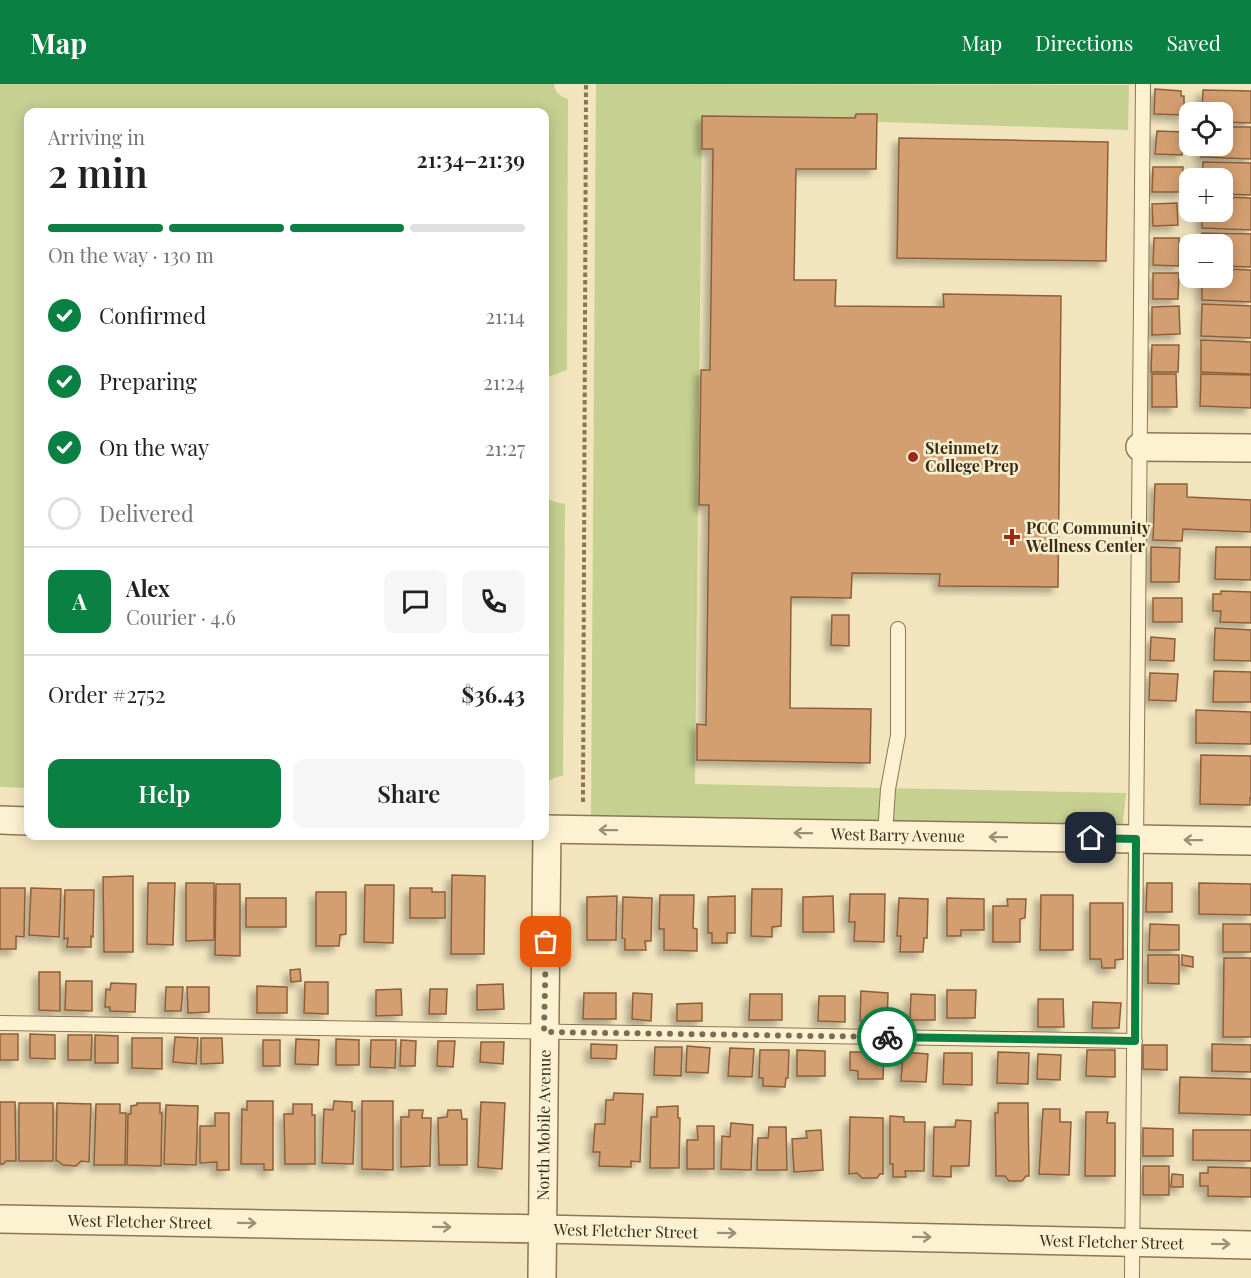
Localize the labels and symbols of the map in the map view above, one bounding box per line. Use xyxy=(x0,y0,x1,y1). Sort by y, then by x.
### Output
place label: Steinmetz College Prep xyxy=(925,437,1019,476)
marker: Steinmetz College Prep xyxy=(906,450,920,464)
place label: PCC Community Wellness Center xyxy=(1025,517,1151,556)
marker: PCC Community Wellness Center xyxy=(1003,528,1021,546)
pin xyxy=(1065,812,1116,863)
street label: West Barry Avenue xyxy=(830,823,965,846)
one-way arrow xyxy=(598,824,618,836)
one-way arrow xyxy=(793,827,813,839)
one-way arrow xyxy=(988,831,1008,842)
one-way arrow xyxy=(1183,834,1203,846)
pin xyxy=(520,916,571,967)
courier xyxy=(857,1007,917,1067)
street label: North Mobile Avenue xyxy=(532,1049,555,1201)
street label: West Fletcher Street xyxy=(67,1209,213,1233)
one-way arrow xyxy=(237,1218,257,1229)
street label: West Fletcher Street xyxy=(552,1218,699,1243)
one-way arrow xyxy=(432,1221,452,1233)
one-way arrow xyxy=(716,1227,736,1239)
street label: West Fletcher Street xyxy=(1038,1229,1185,1253)
one-way arrow xyxy=(911,1231,931,1243)
one-way arrow xyxy=(1211,1238,1231,1250)

